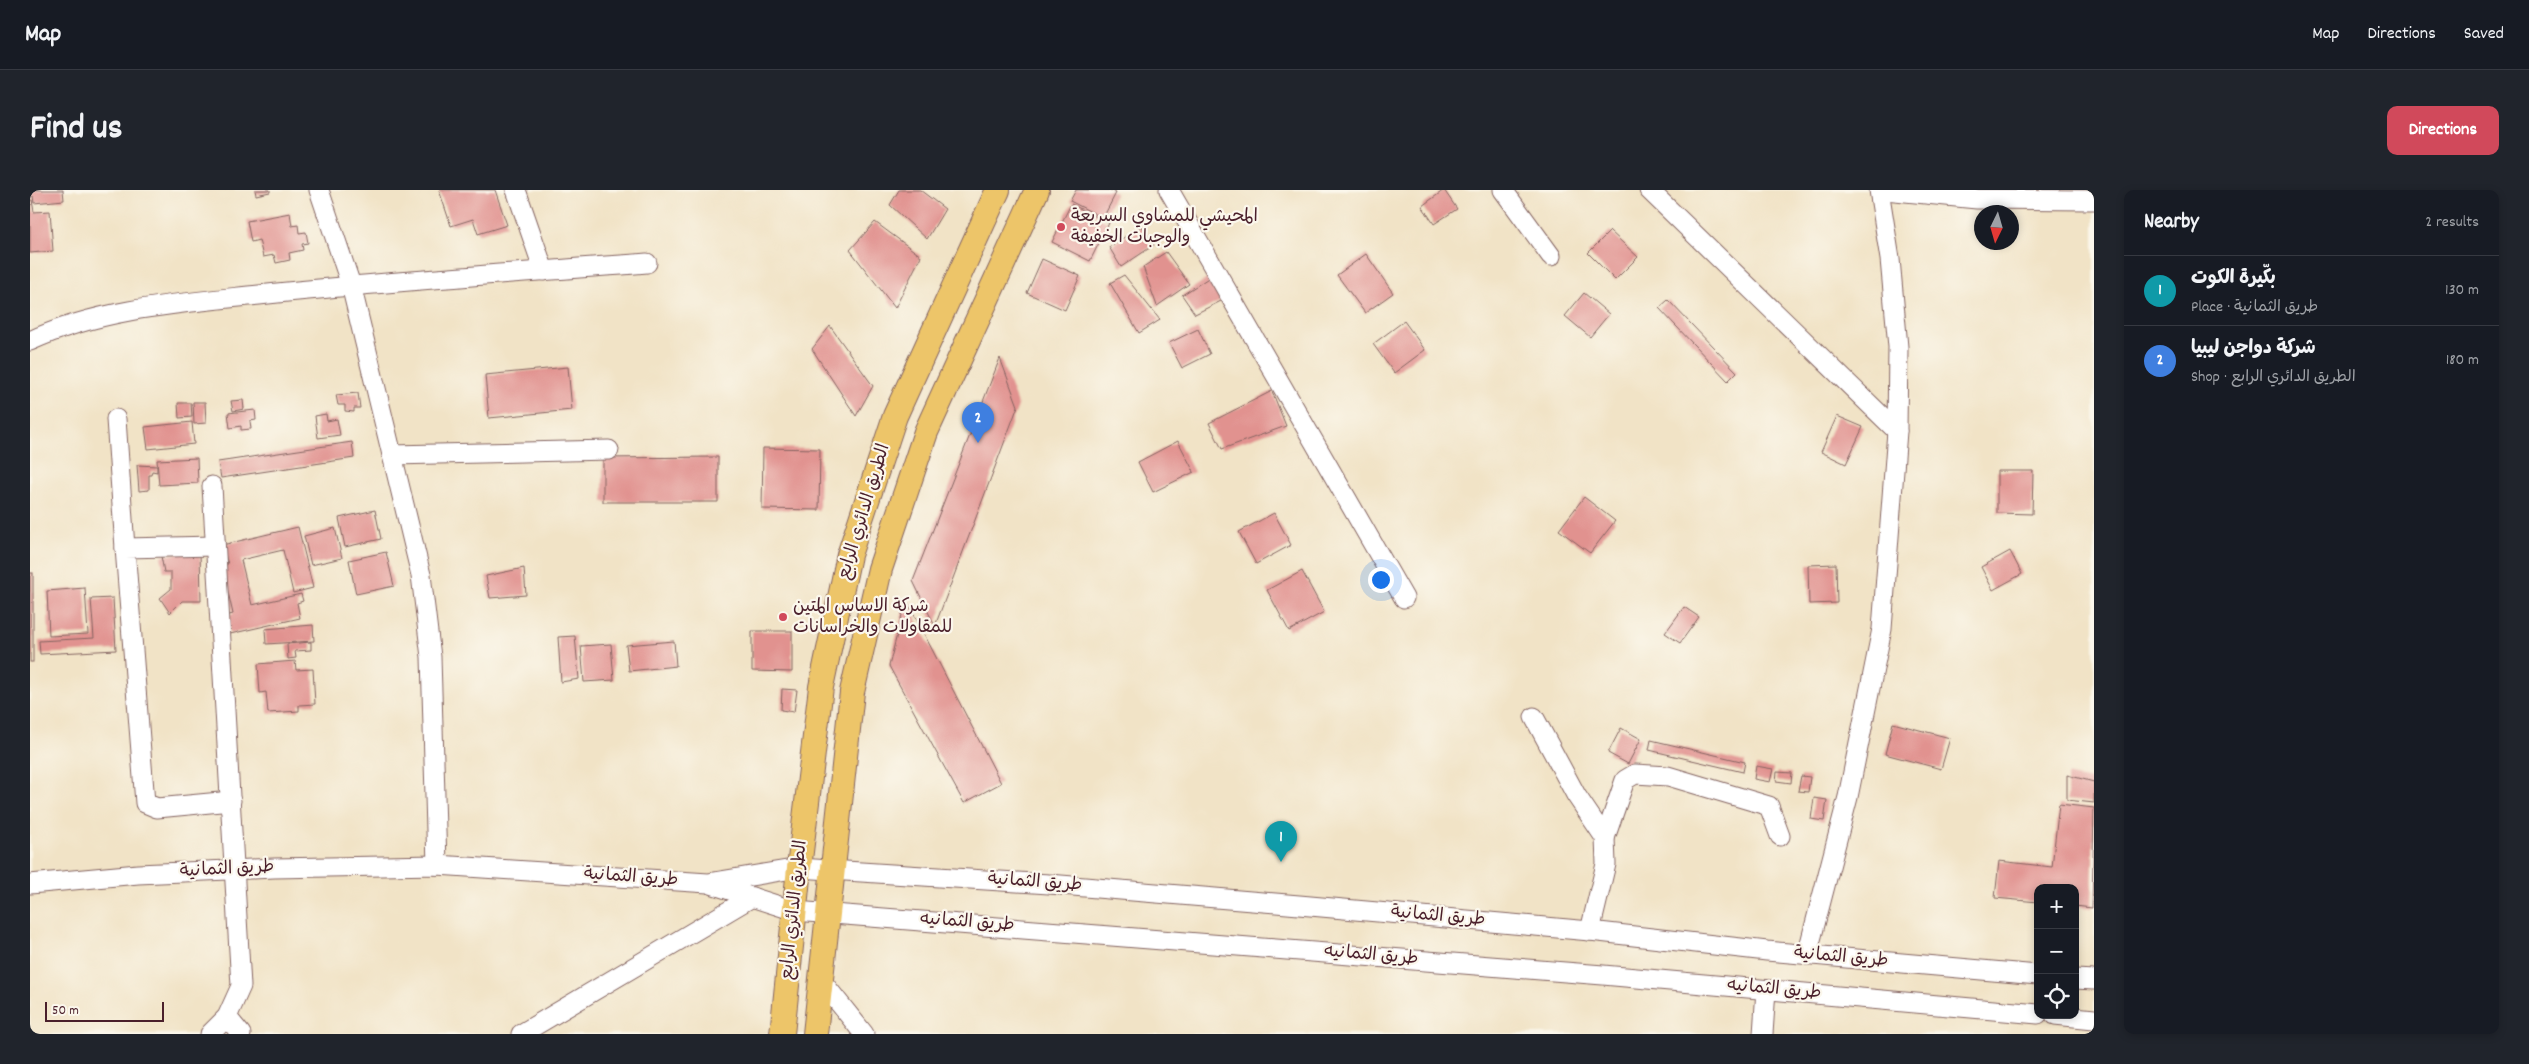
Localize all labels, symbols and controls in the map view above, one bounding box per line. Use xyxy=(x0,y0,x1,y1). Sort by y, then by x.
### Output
text: Map xyxy=(25,18,61,52)
text: Map xyxy=(2312,22,2339,47)
text: Directions xyxy=(2367,22,2436,47)
text: Saved xyxy=(2464,22,2504,47)
text: Find us xyxy=(30,105,122,155)
button: Directions xyxy=(2387,106,2499,155)
place label: المحيشي للمشاوي السريعة والوجبات الخفيفة xyxy=(1071,205,1258,251)
north arrow xyxy=(1974,205,2019,250)
text: Nearby xyxy=(2144,208,2199,238)
text: 2 results xyxy=(2425,211,2479,234)
marker: المحيشي للمشاوي السريعة والوجبات الخفيفة xyxy=(1055,221,1067,233)
text: بكّيرة الكوت xyxy=(2191,266,2276,293)
text: 1 xyxy=(2158,279,2162,302)
text: 130 m xyxy=(2445,279,2479,302)
text: Place · طريق الثمانية xyxy=(2191,296,2318,319)
text: شركة دواجن ليبيا xyxy=(2191,336,2316,363)
text: 2 xyxy=(2157,349,2164,372)
text: 180 m xyxy=(2446,349,2479,372)
text: Shop · الطريق الدائري الرابع xyxy=(2191,366,2356,389)
pin: 2 xyxy=(962,402,994,443)
street label: الطريق الدائري الرابع xyxy=(833,441,897,583)
your location xyxy=(1368,567,1394,593)
place label: شركة الاساس المتين للمقاولات والخراسانات xyxy=(793,595,952,641)
marker: شركة الاساس المتين للمقاولات والخراسانات xyxy=(777,611,789,623)
pin: 1 xyxy=(1265,821,1297,862)
street label: الطريق الدائري الرابع xyxy=(775,839,815,981)
street label: طريق الثمانية xyxy=(179,855,275,885)
street label: طريق الثمانية xyxy=(583,862,679,894)
street label: طريق الثمانية xyxy=(987,867,1083,899)
map controls xyxy=(2034,884,2079,1019)
button: + xyxy=(2034,884,2079,929)
street label: طريق الثمانية xyxy=(1390,900,1486,934)
street label: طريق الثمانيه xyxy=(919,907,1015,939)
button: − xyxy=(2034,929,2079,974)
street label: طريق الثمانيه xyxy=(1323,939,1419,973)
street label: طريق الثمانية xyxy=(1793,941,1889,975)
street label: طريق الثمانيه xyxy=(1726,973,1822,1007)
button: locate xyxy=(2034,974,2079,1019)
scale bar xyxy=(45,999,164,1022)
text: 50 m xyxy=(52,1001,79,1021)

